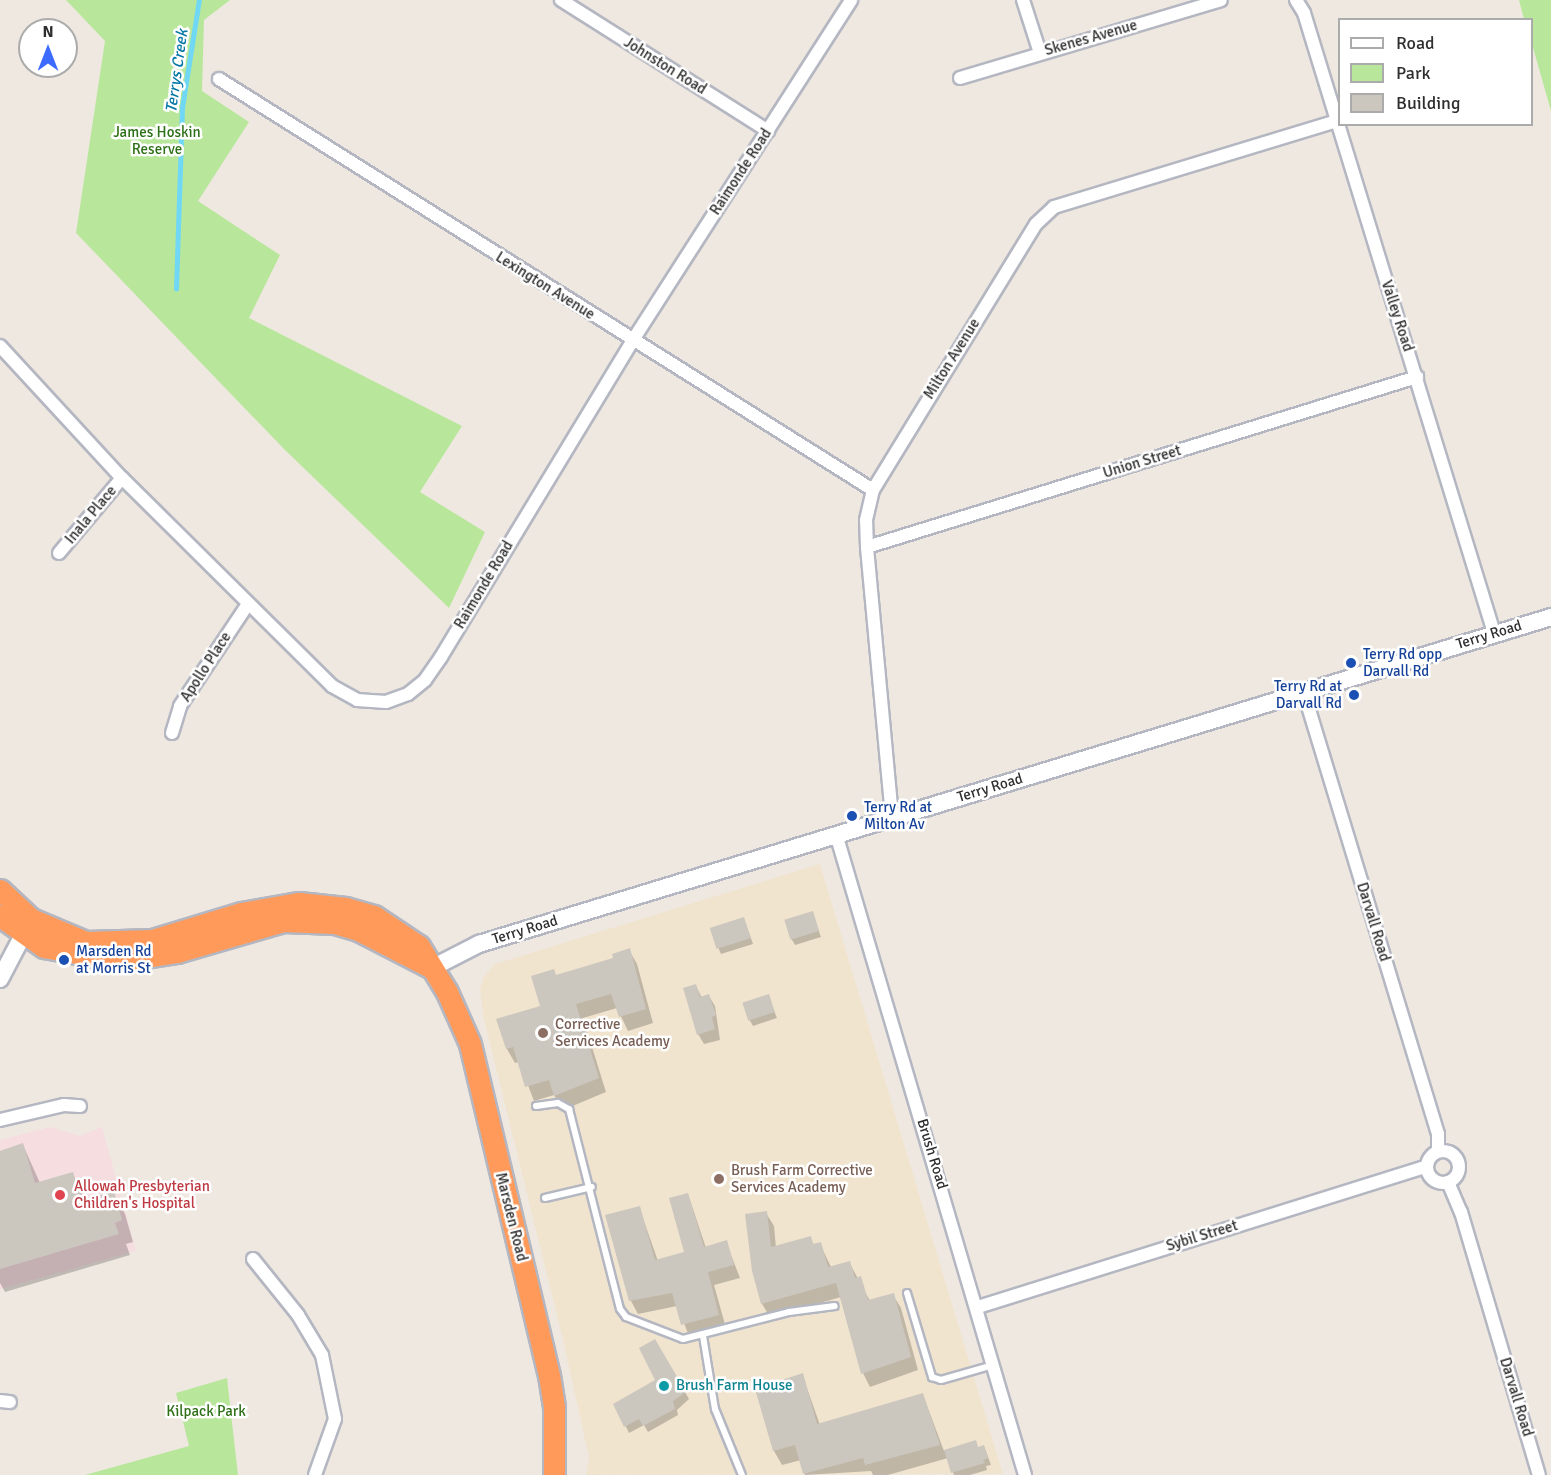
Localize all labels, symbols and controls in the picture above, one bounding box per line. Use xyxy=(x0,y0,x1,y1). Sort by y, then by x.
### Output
street label: Skenes Avenue xyxy=(1043,16,1139,60)
north arrow xyxy=(18,18,78,78)
legend xyxy=(1338,18,1533,126)
text: N xyxy=(42,22,54,42)
water label: Terrys Creek xyxy=(162,28,192,114)
text: Road xyxy=(1396,32,1435,54)
street label: Johnston Road xyxy=(620,33,710,99)
text: Park xyxy=(1396,62,1431,84)
text: Building xyxy=(1396,92,1460,114)
park label: James Hoskin Reserve xyxy=(113,123,201,158)
street label: Raimonde Road xyxy=(706,125,776,219)
street label: Lexington Avenue xyxy=(492,248,598,324)
street label: Valley Road xyxy=(1377,278,1417,354)
street label: Milton Avenue xyxy=(920,315,984,403)
street label: Union Street xyxy=(1101,442,1183,482)
street label: Inala Place xyxy=(61,482,121,548)
street label: Raimonde Road xyxy=(451,538,517,632)
street label: Terry Road xyxy=(1454,617,1524,653)
street label: Apollo Place xyxy=(177,629,235,705)
place label: Terry Rd opp Darvall Rd xyxy=(1363,645,1442,680)
marker: Terry Rd opp Darvall Rd xyxy=(1344,656,1358,670)
place label: Terry Rd at Darvall Rd xyxy=(1274,677,1342,712)
marker: Terry Rd at Darvall Rd xyxy=(1347,688,1361,702)
street label: Terry Road xyxy=(955,770,1025,806)
place label: Terry Rd at Milton Av xyxy=(864,798,932,833)
marker: Terry Rd at Milton Av xyxy=(845,809,859,823)
street label: Darvall Road xyxy=(1352,880,1394,964)
street label: Terry Road xyxy=(490,912,560,948)
place label: Marsden Rd at Morris St xyxy=(76,942,151,977)
marker: Marsden Rd at Morris St xyxy=(57,953,71,967)
place label: Corrective Services Academy xyxy=(555,1015,670,1050)
marker: Corrective Services Academy xyxy=(536,1026,550,1040)
street label: Brush Road xyxy=(913,1117,951,1191)
place label: Brush Farm Corrective Services Academy xyxy=(731,1161,873,1196)
street label: Marsden Road xyxy=(491,1171,531,1263)
marker: Brush Farm Corrective Services Academy xyxy=(712,1172,726,1186)
place label: Allowah Presbyterian Children's Hospital xyxy=(74,1177,210,1212)
marker: Allowah Presbyterian Children's Hospital xyxy=(51,1186,69,1204)
street label: Sybil Street xyxy=(1164,1217,1240,1255)
street label: Darvall Road xyxy=(1495,1355,1537,1439)
place label: Brush Farm House xyxy=(676,1377,793,1395)
marker: Brush Farm House xyxy=(657,1379,671,1393)
park label: Kilpack Park xyxy=(166,1403,246,1421)

